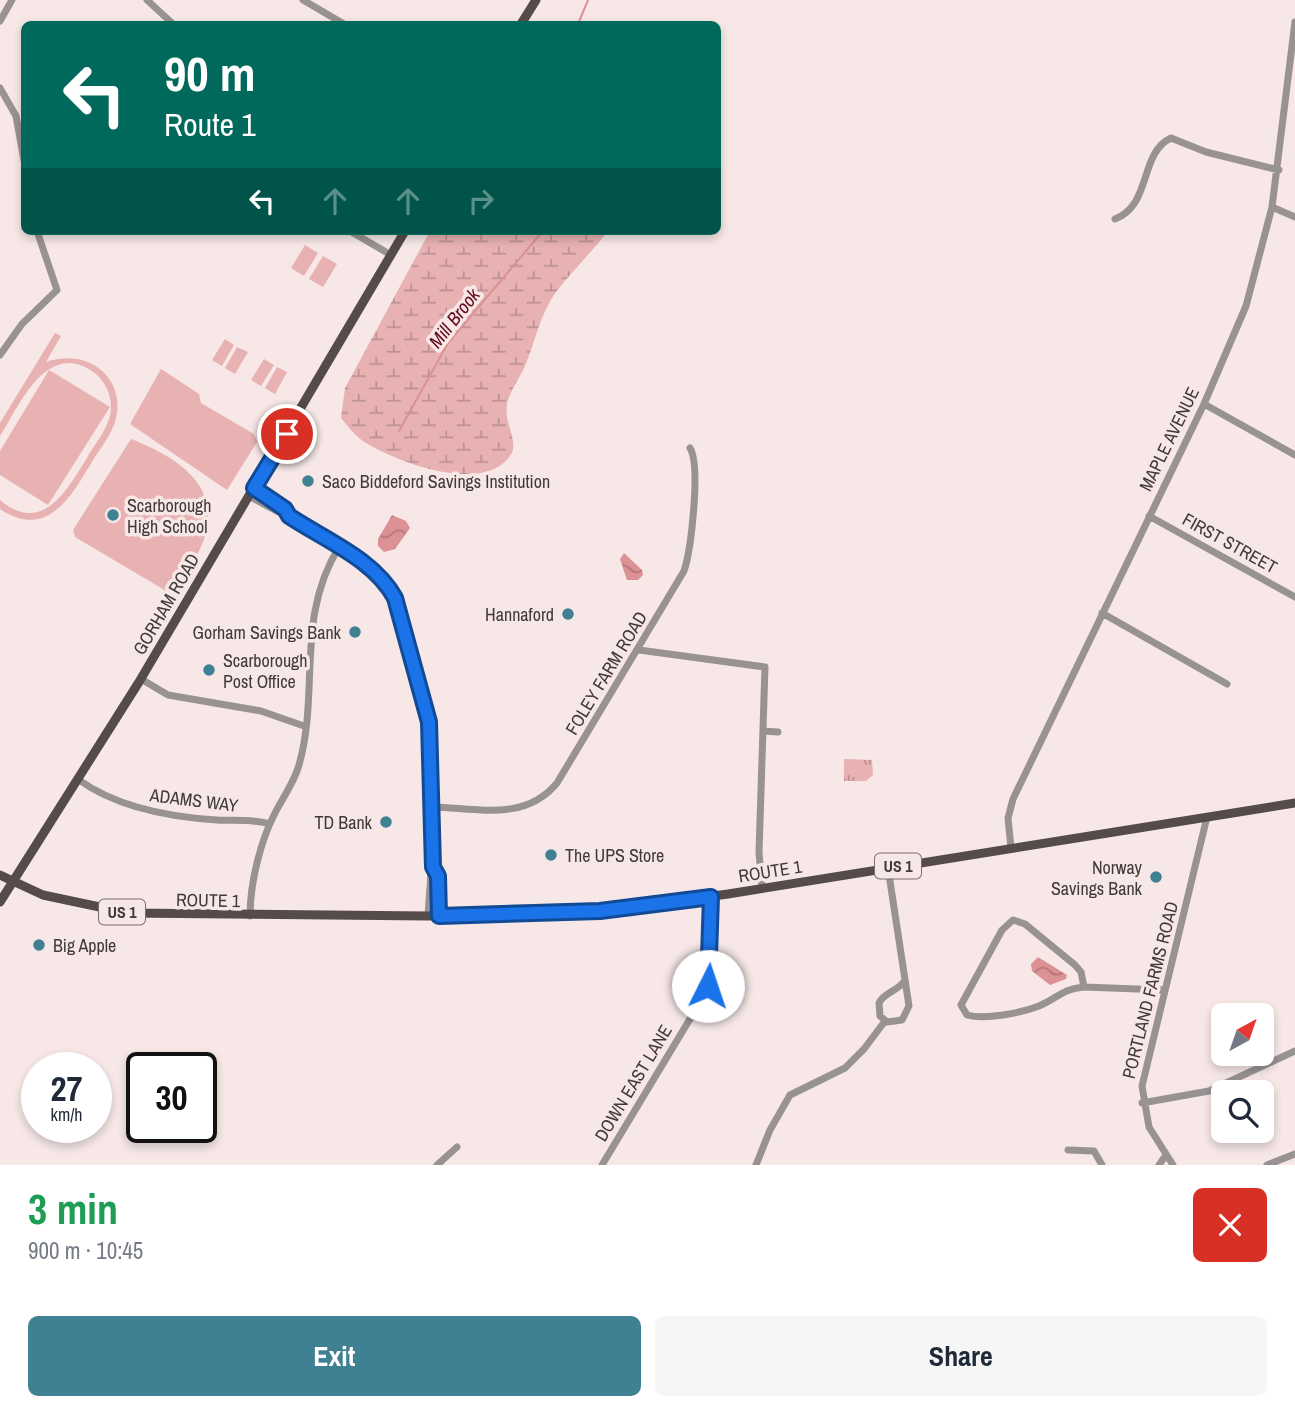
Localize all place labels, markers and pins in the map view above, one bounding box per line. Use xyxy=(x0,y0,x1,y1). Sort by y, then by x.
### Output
pin xyxy=(257,404,317,464)
place label: Saco Biddeford Savings Institution xyxy=(322,469,550,494)
marker: Saco Biddeford Savings Institution xyxy=(300,473,316,489)
place label: Scarborough High School xyxy=(127,493,212,539)
marker: Scarborough High School xyxy=(105,507,121,523)
place label: Hannaford xyxy=(485,602,554,627)
marker: Hannaford xyxy=(560,606,576,622)
place label: Gorham Savings Bank xyxy=(193,620,342,645)
marker: Gorham Savings Bank xyxy=(347,624,363,640)
place label: Scarborough Post Office xyxy=(223,648,308,694)
marker: Scarborough Post Office xyxy=(201,662,217,678)
place label: TD Bank xyxy=(315,810,373,835)
marker: TD Bank xyxy=(378,814,394,830)
place label: The UPS Store xyxy=(565,843,664,868)
marker: The UPS Store xyxy=(543,847,559,863)
place label: Norway Savings Bank xyxy=(1051,855,1143,901)
marker: Norway Savings Bank xyxy=(1148,869,1164,885)
place label: Big Apple xyxy=(53,933,116,958)
marker: Big Apple xyxy=(31,937,47,953)

